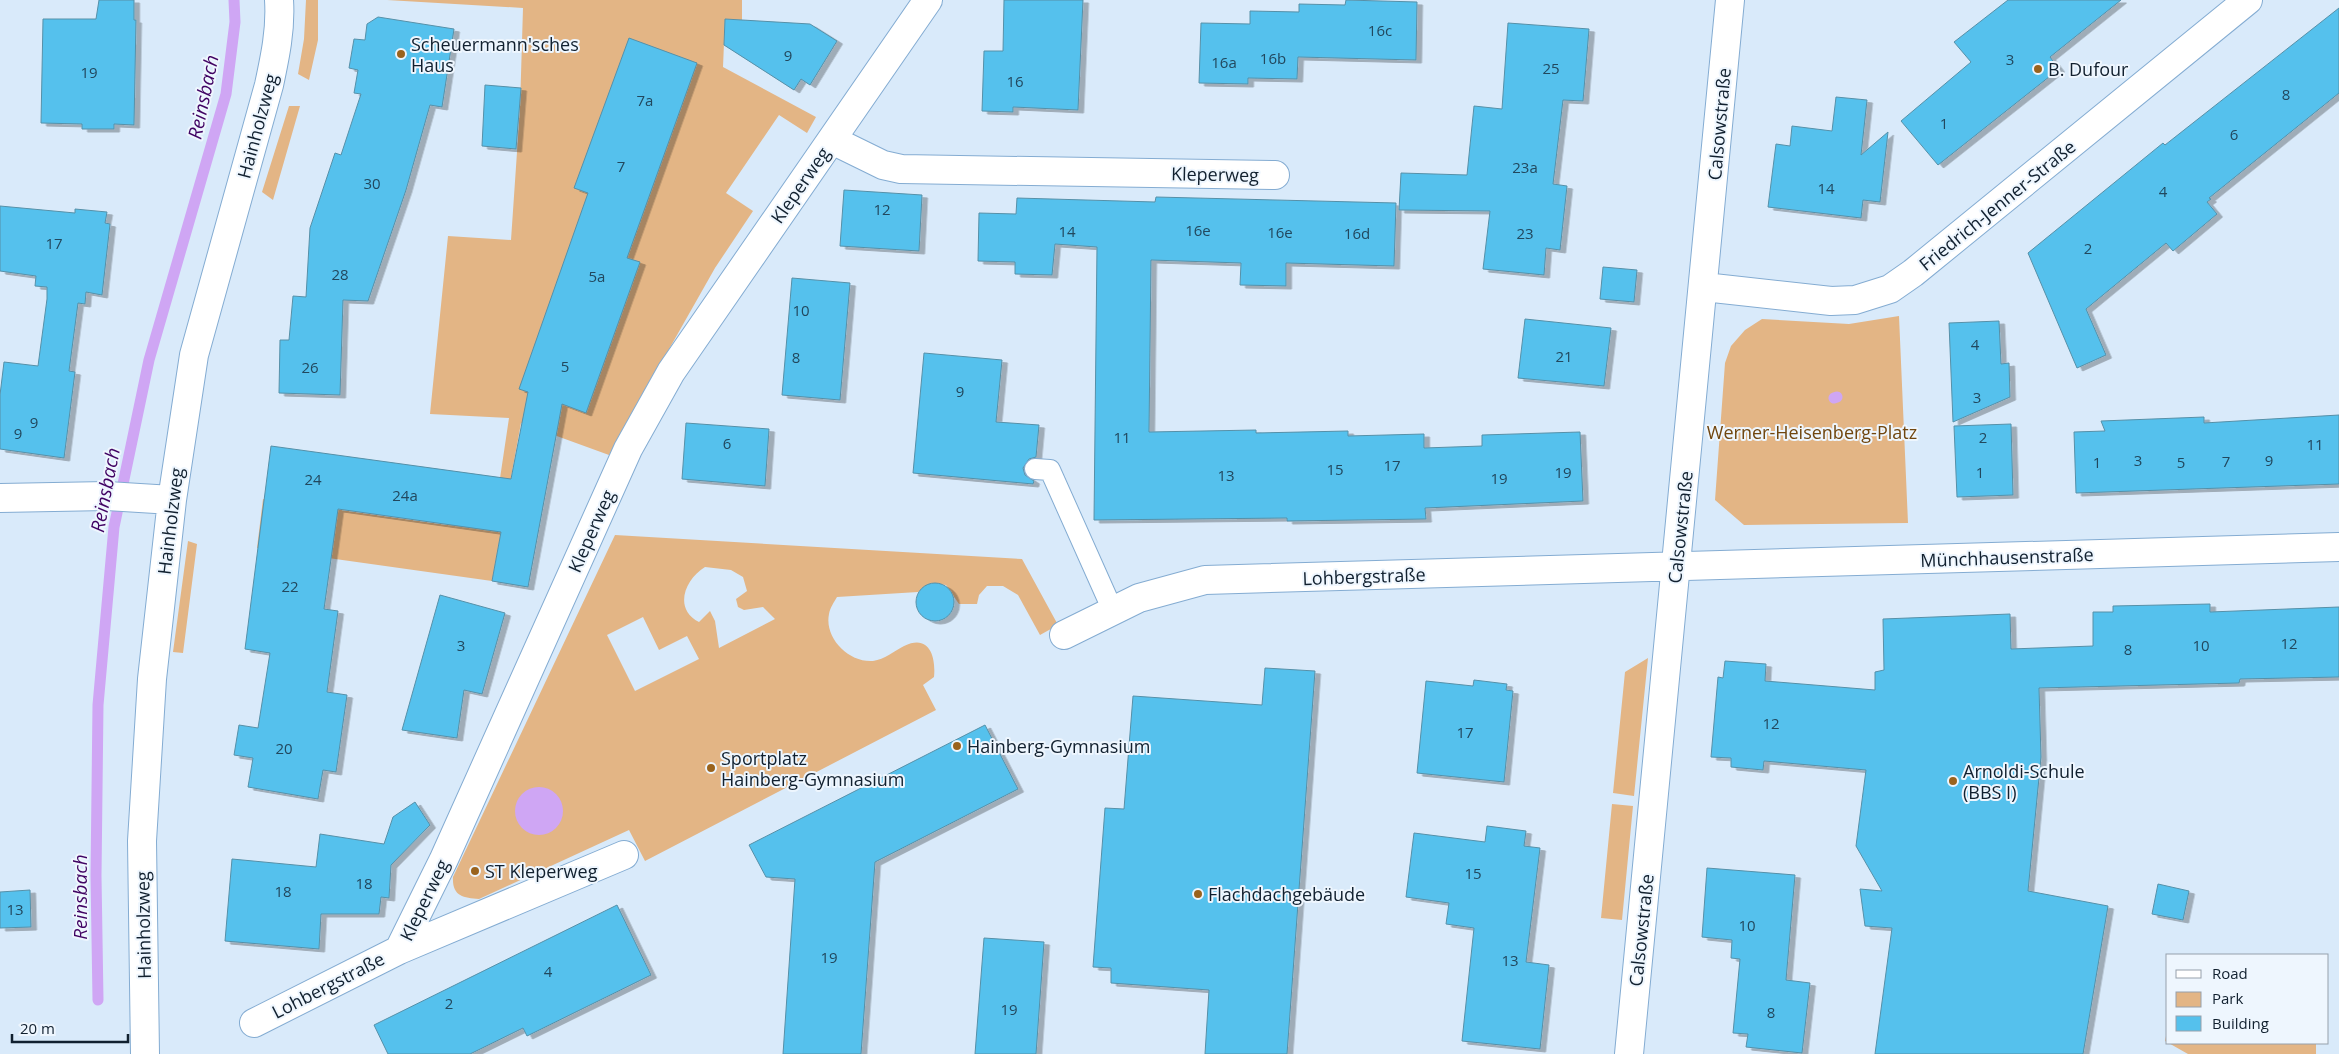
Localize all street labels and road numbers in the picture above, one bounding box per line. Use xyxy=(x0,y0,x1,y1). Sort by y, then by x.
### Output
street label: Calsowstraße xyxy=(1702,67,1736,181)
street label: Hainholzweg xyxy=(231,71,283,181)
street label: Friedrich-Jenner-Straße xyxy=(1914,134,2080,276)
street label: Kleperweg xyxy=(765,142,835,228)
street label: Kleperweg xyxy=(1171,161,1259,187)
street label: Hainholzweg xyxy=(152,466,188,576)
street label: Calsowstraße xyxy=(1662,470,1698,584)
street label: Kleperweg xyxy=(562,486,620,576)
street label: Münchhausenstraße xyxy=(1920,542,2094,572)
street label: Lohbergstraße xyxy=(1302,562,1426,590)
street label: Kleperweg xyxy=(394,855,454,945)
street label: Hainholzweg xyxy=(130,871,156,979)
street label: Calsowstraße xyxy=(1623,873,1659,987)
street label: Lohbergstraße xyxy=(268,946,388,1024)

